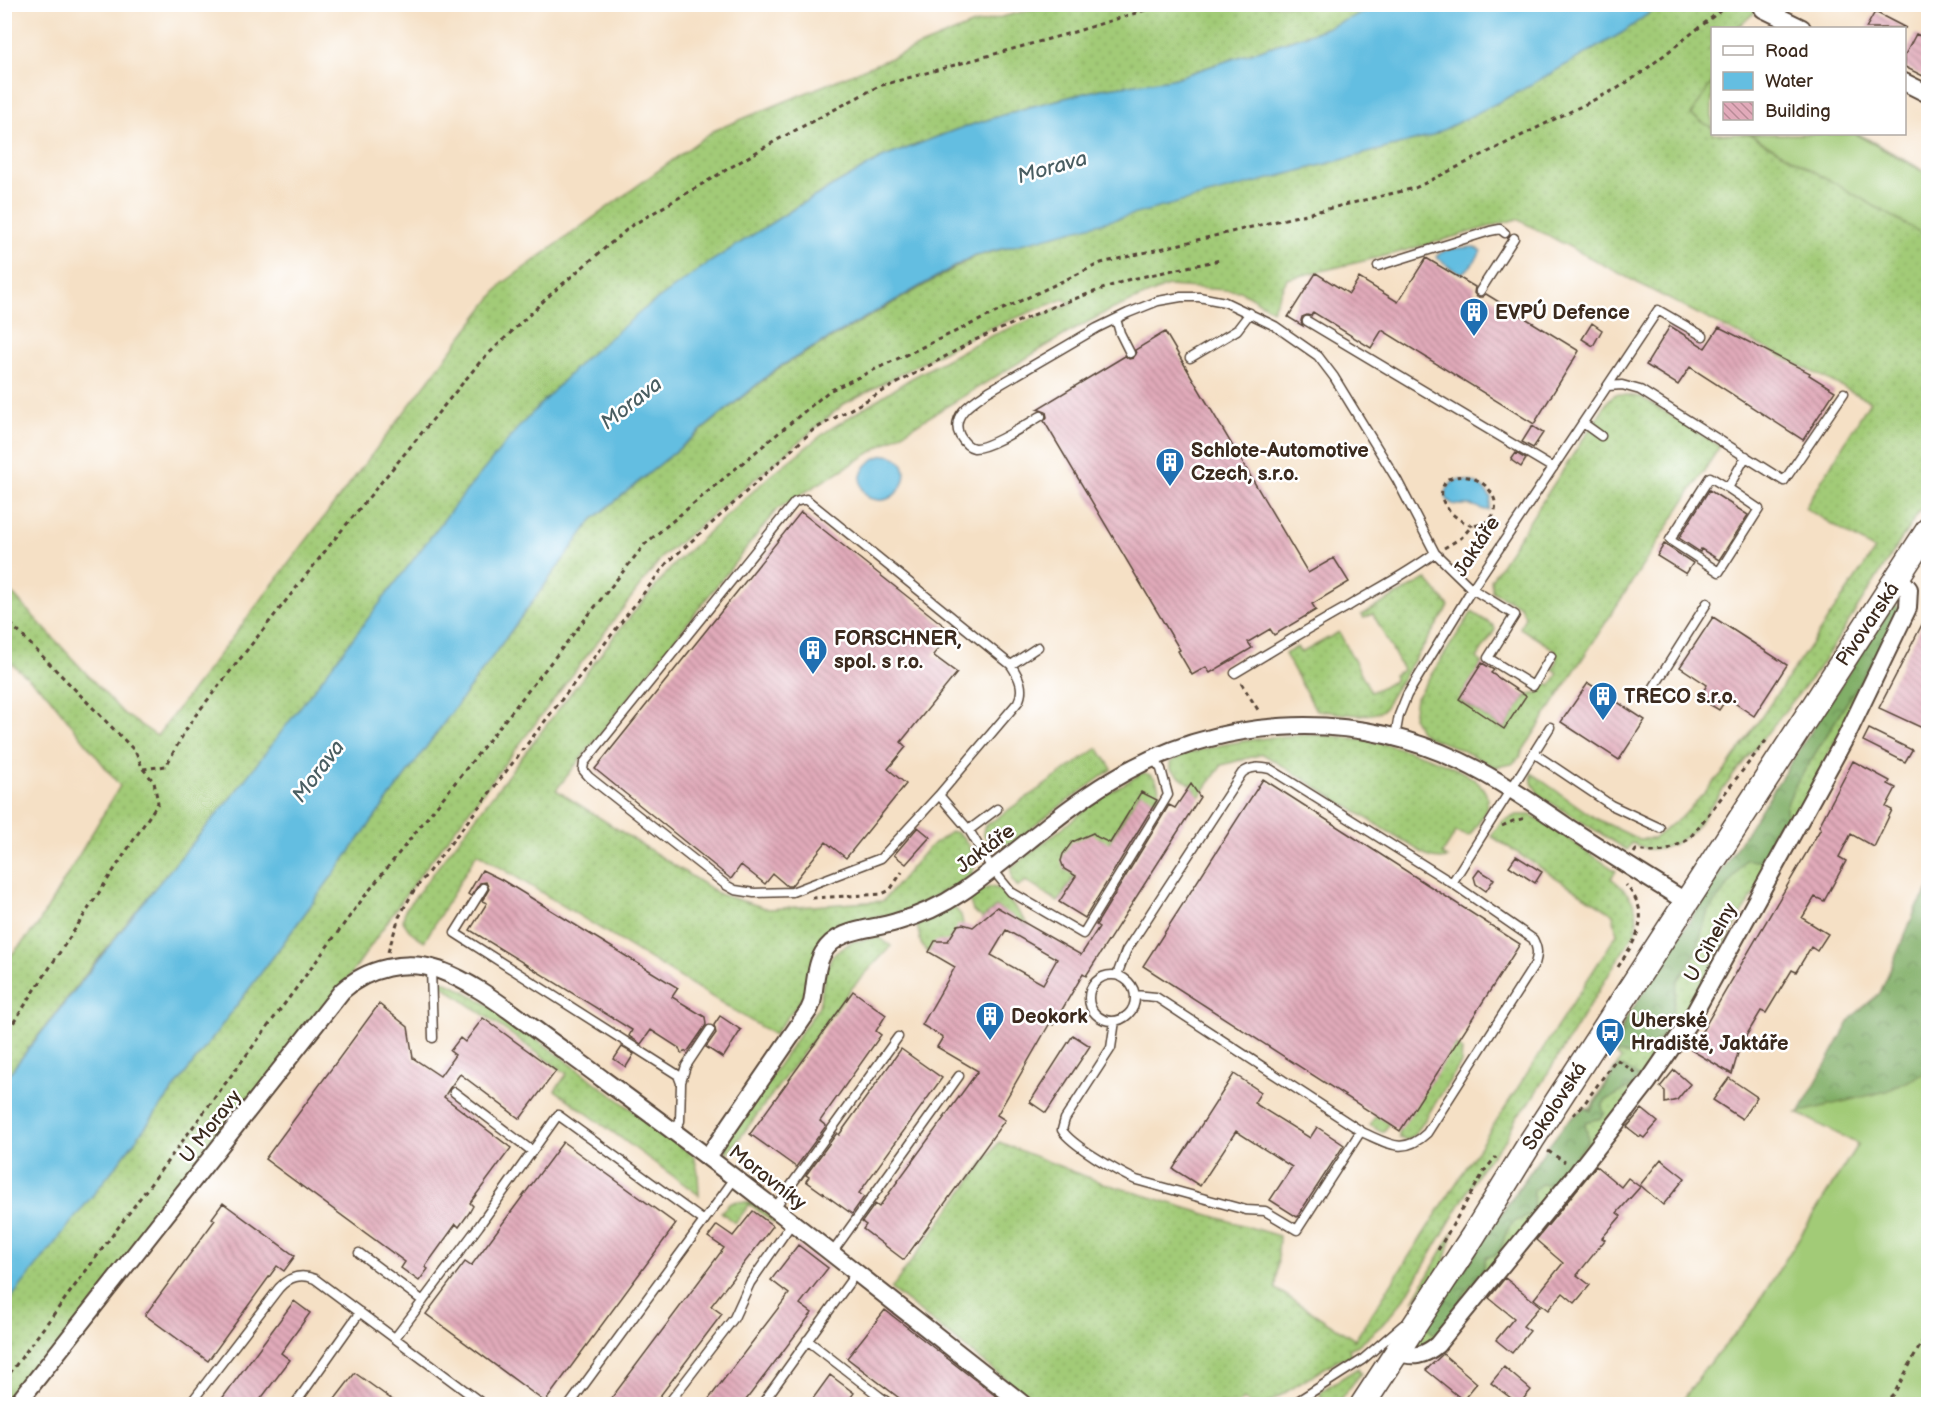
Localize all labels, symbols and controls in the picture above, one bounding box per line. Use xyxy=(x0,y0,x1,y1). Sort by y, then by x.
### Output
legend xyxy=(1711,27,1906,135)
text: Road xyxy=(1765,41,1809,62)
text: Water xyxy=(1765,71,1813,92)
text: Building xyxy=(1765,101,1831,122)
water label: Morava xyxy=(1014,146,1090,189)
building icon: EVPÚ Defence xyxy=(1458,296,1490,338)
place label: EVPÚ Defence xyxy=(1495,299,1630,325)
water label: Morava xyxy=(595,372,667,435)
place label: Schlote-Automotive Czech, s.r.o. xyxy=(1191,439,1369,486)
building icon: Schlote-Automotive Czech, s.r.o. xyxy=(1154,446,1186,488)
street label: Jaktáře xyxy=(1449,512,1505,581)
street label: Pivovarská xyxy=(1831,578,1905,671)
place label: FORSCHNER, spol. s r.o. xyxy=(834,627,962,674)
building icon: FORSCHNER, spol. s r.o. xyxy=(797,634,829,676)
building icon: TRECO s.r.o. xyxy=(1587,680,1619,722)
place label: TRECO s.r.o. xyxy=(1624,685,1737,709)
water label: Morava xyxy=(287,735,350,807)
street label: Jaktáře xyxy=(952,819,1020,879)
street label: U Cihelny xyxy=(1679,899,1742,986)
building icon: Deokork xyxy=(974,1000,1006,1042)
place label: Deokork xyxy=(1011,1005,1088,1029)
place label: Uherské Hradiště, Jaktáře xyxy=(1631,1009,1788,1056)
bus stop icon: Uherské Hradiště, Jaktáře xyxy=(1594,1016,1626,1058)
street label: Sokolovská xyxy=(1518,1058,1592,1155)
street label: U Moravy xyxy=(175,1085,247,1168)
street label: Moravníky xyxy=(724,1140,811,1215)

